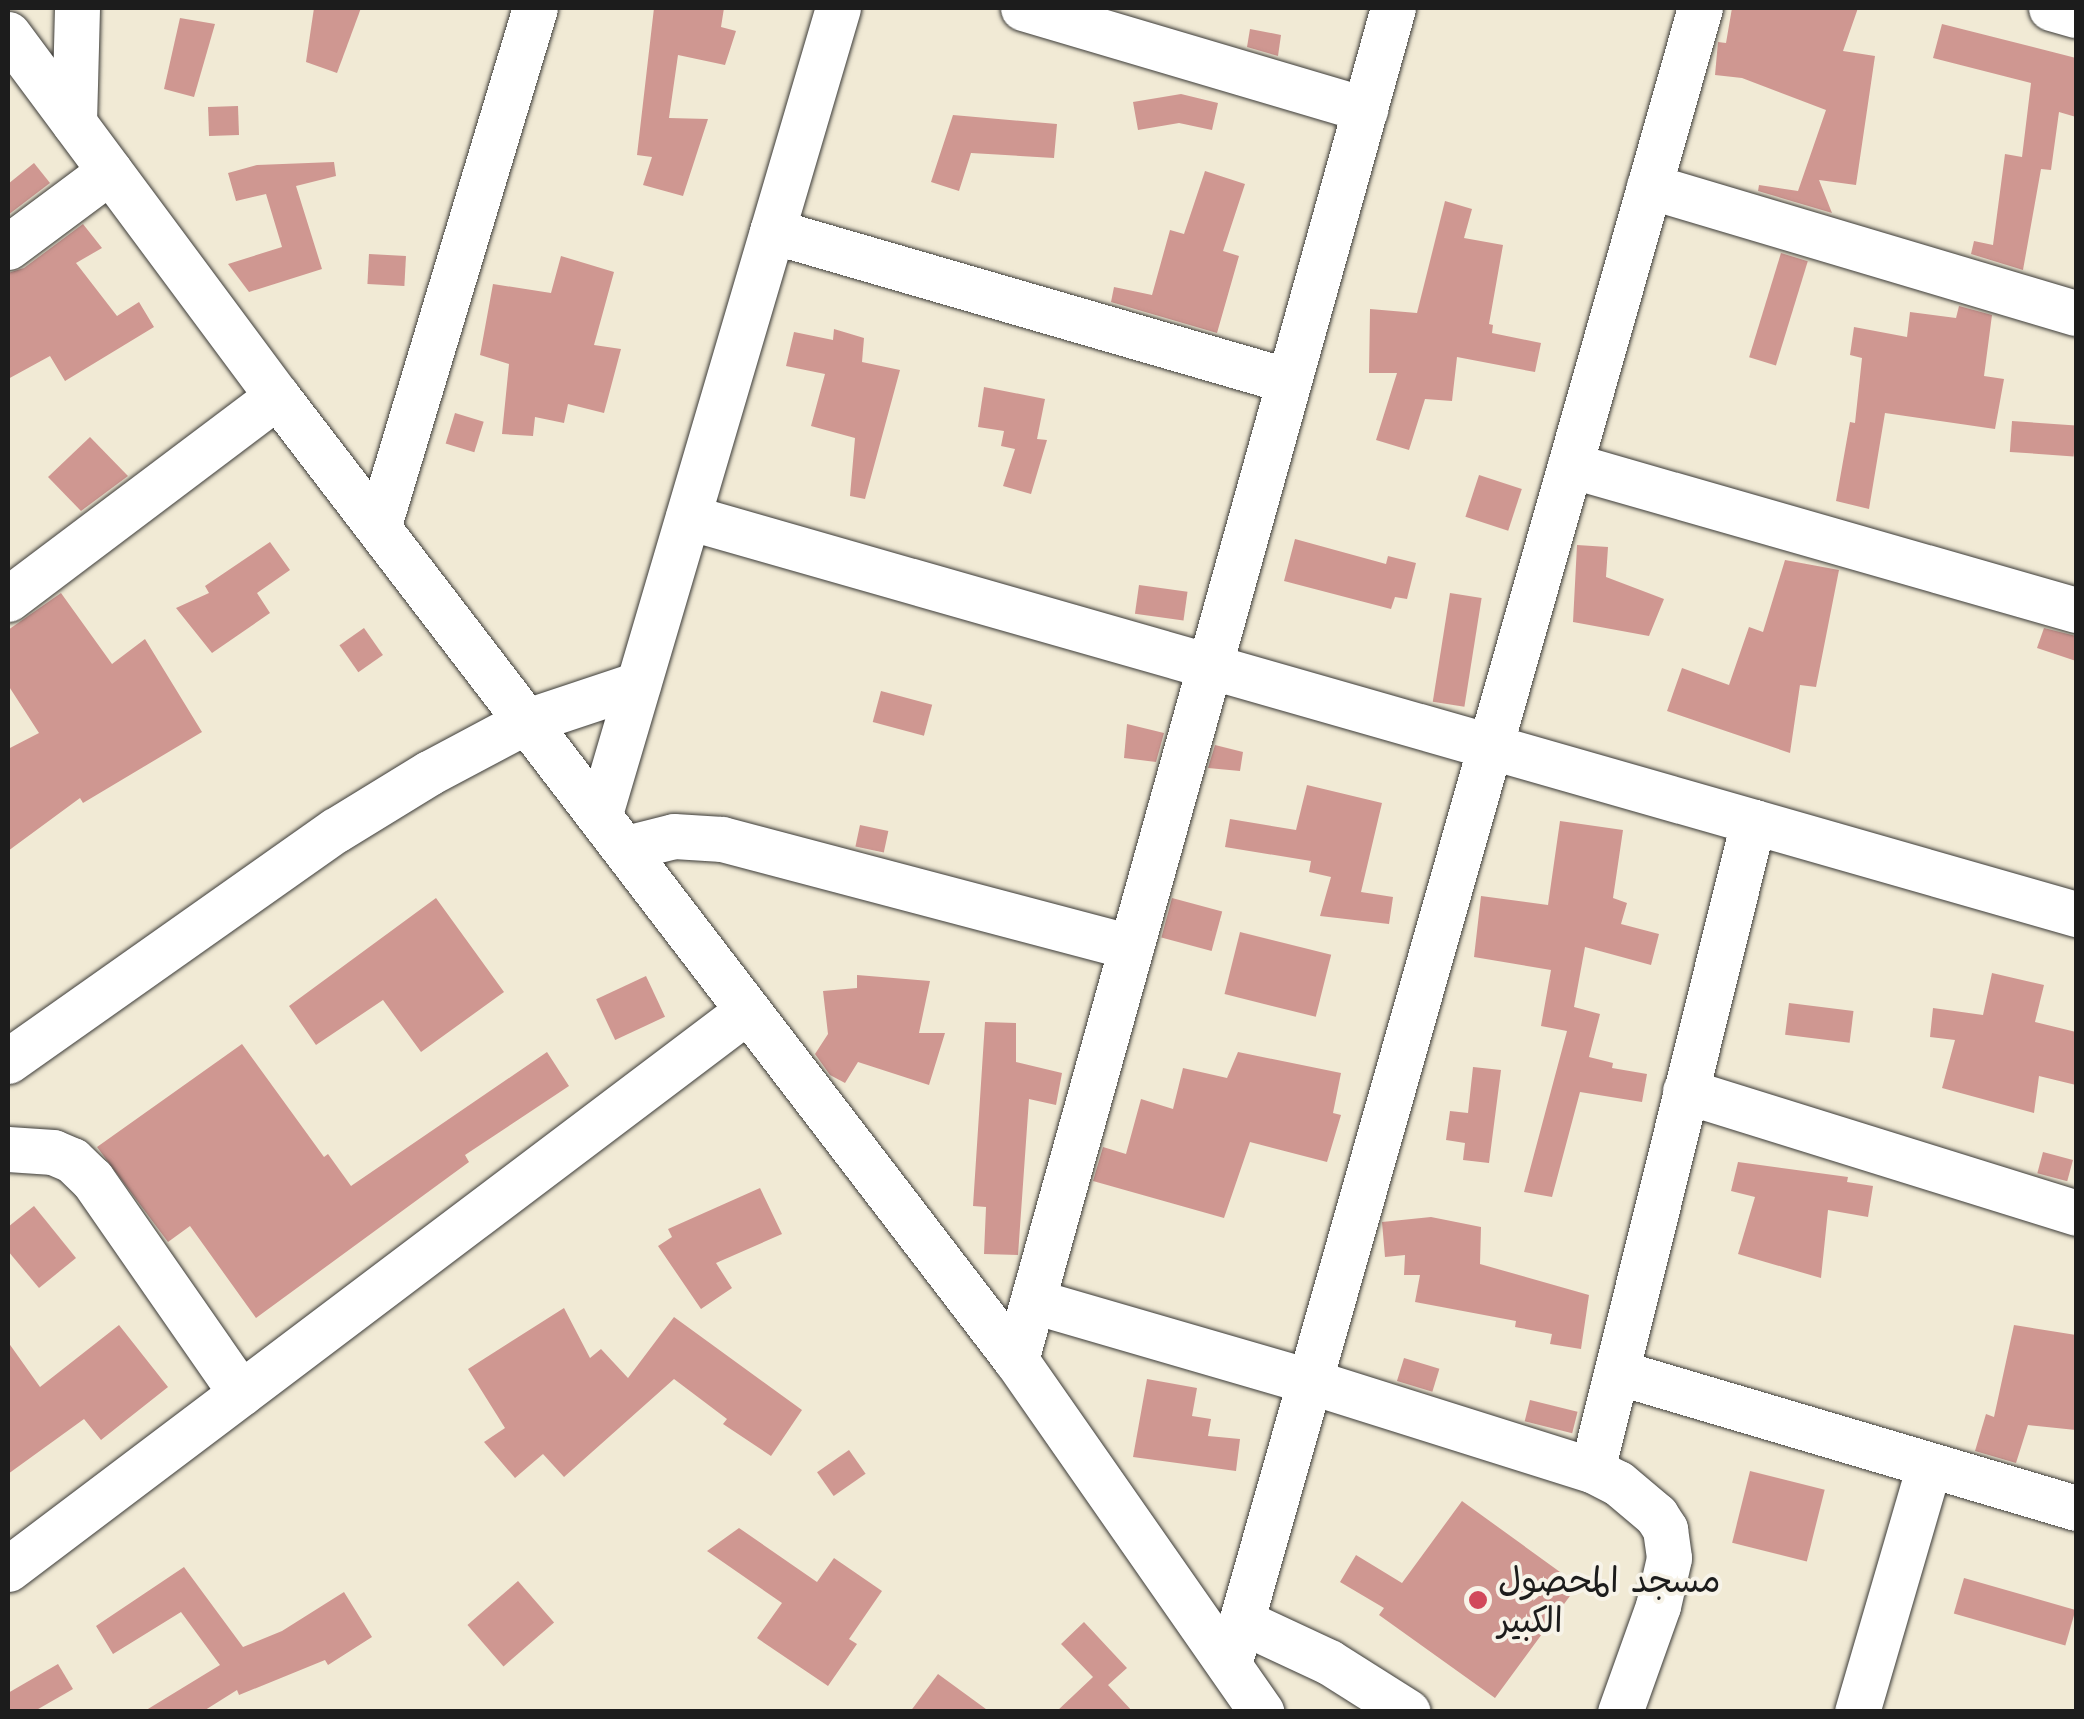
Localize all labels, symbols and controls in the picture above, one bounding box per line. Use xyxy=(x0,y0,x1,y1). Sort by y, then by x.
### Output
place label: مسجد المحصول الكبير xyxy=(1498,1559,1721,1641)
marker: مسجد المحصول الكبير xyxy=(1467,1589,1489,1611)

